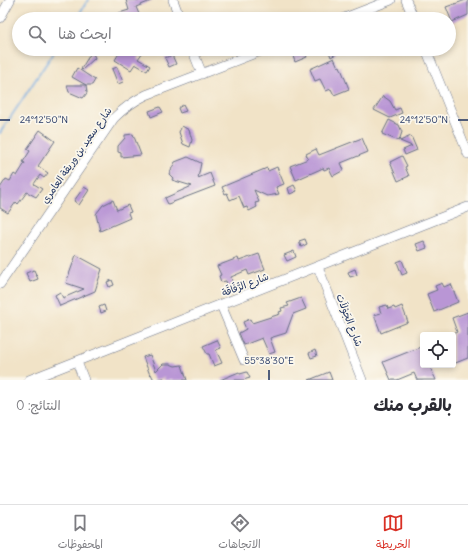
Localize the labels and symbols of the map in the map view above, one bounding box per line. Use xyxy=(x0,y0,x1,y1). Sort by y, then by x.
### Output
street label: شارع سعيد بن وريقة العامري xyxy=(38,105,116,207)
text: 24°12'50"N xyxy=(20,113,68,126)
text: 24°12'50"N xyxy=(400,113,448,126)
street label: شارع الرُّفَاقَة xyxy=(220,269,271,300)
street label: شارع الجَوْلاَت xyxy=(333,292,366,349)
text: 55°38'30"E xyxy=(244,354,294,367)

